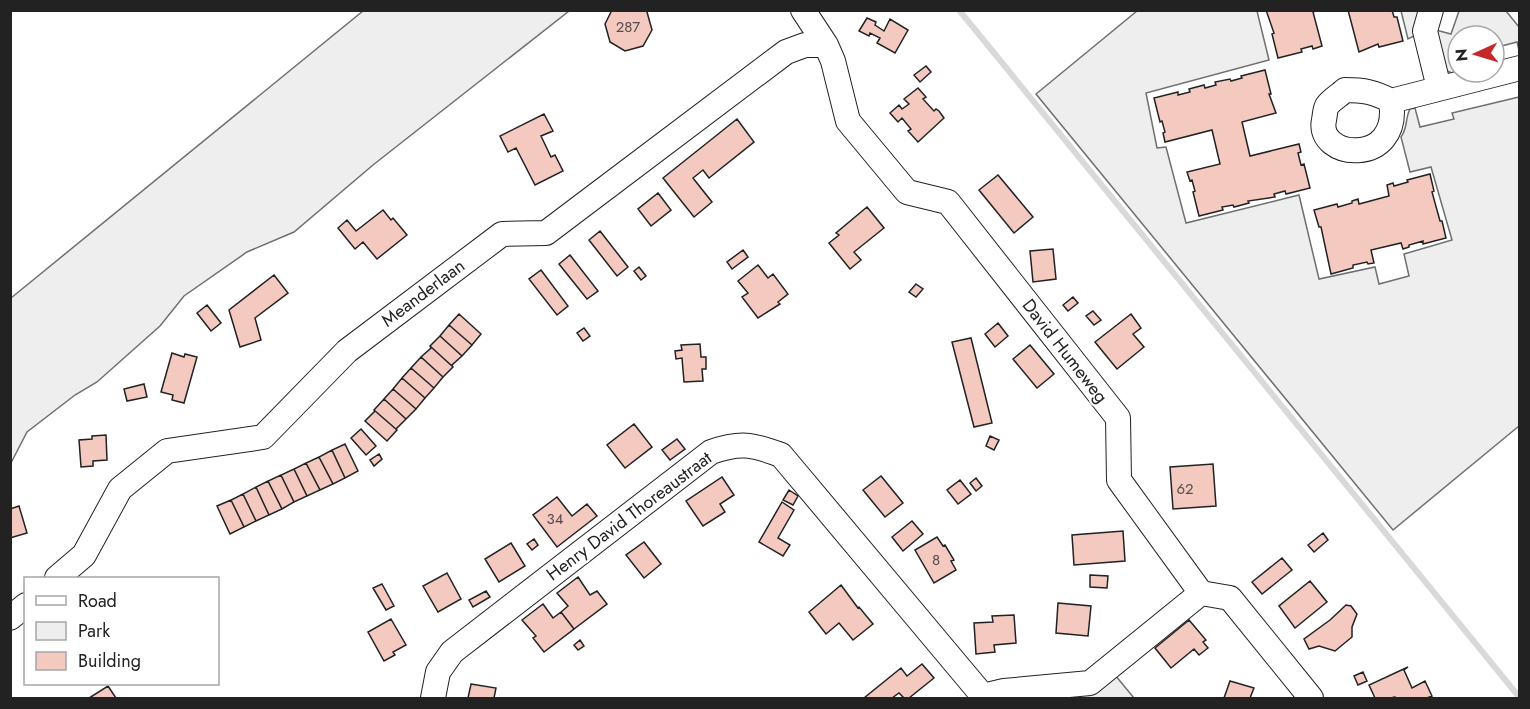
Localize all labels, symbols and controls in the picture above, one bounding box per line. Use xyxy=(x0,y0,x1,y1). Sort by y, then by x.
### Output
house number: 287 xyxy=(616,16,640,38)
north arrow xyxy=(1446,24,1506,84)
text: N xyxy=(1450,48,1473,62)
street label: Meanderlaan xyxy=(376,253,470,333)
street label: David Humeweg xyxy=(1016,293,1114,409)
street label: Henry David Thoreaustraat xyxy=(541,445,718,587)
house number: 62 xyxy=(1176,478,1194,500)
house number: 34 xyxy=(547,508,564,530)
house number: 8 xyxy=(932,549,940,571)
legend xyxy=(24,577,219,685)
text: Road xyxy=(78,588,117,614)
text: Park xyxy=(78,618,110,644)
text: Building xyxy=(78,648,141,674)

